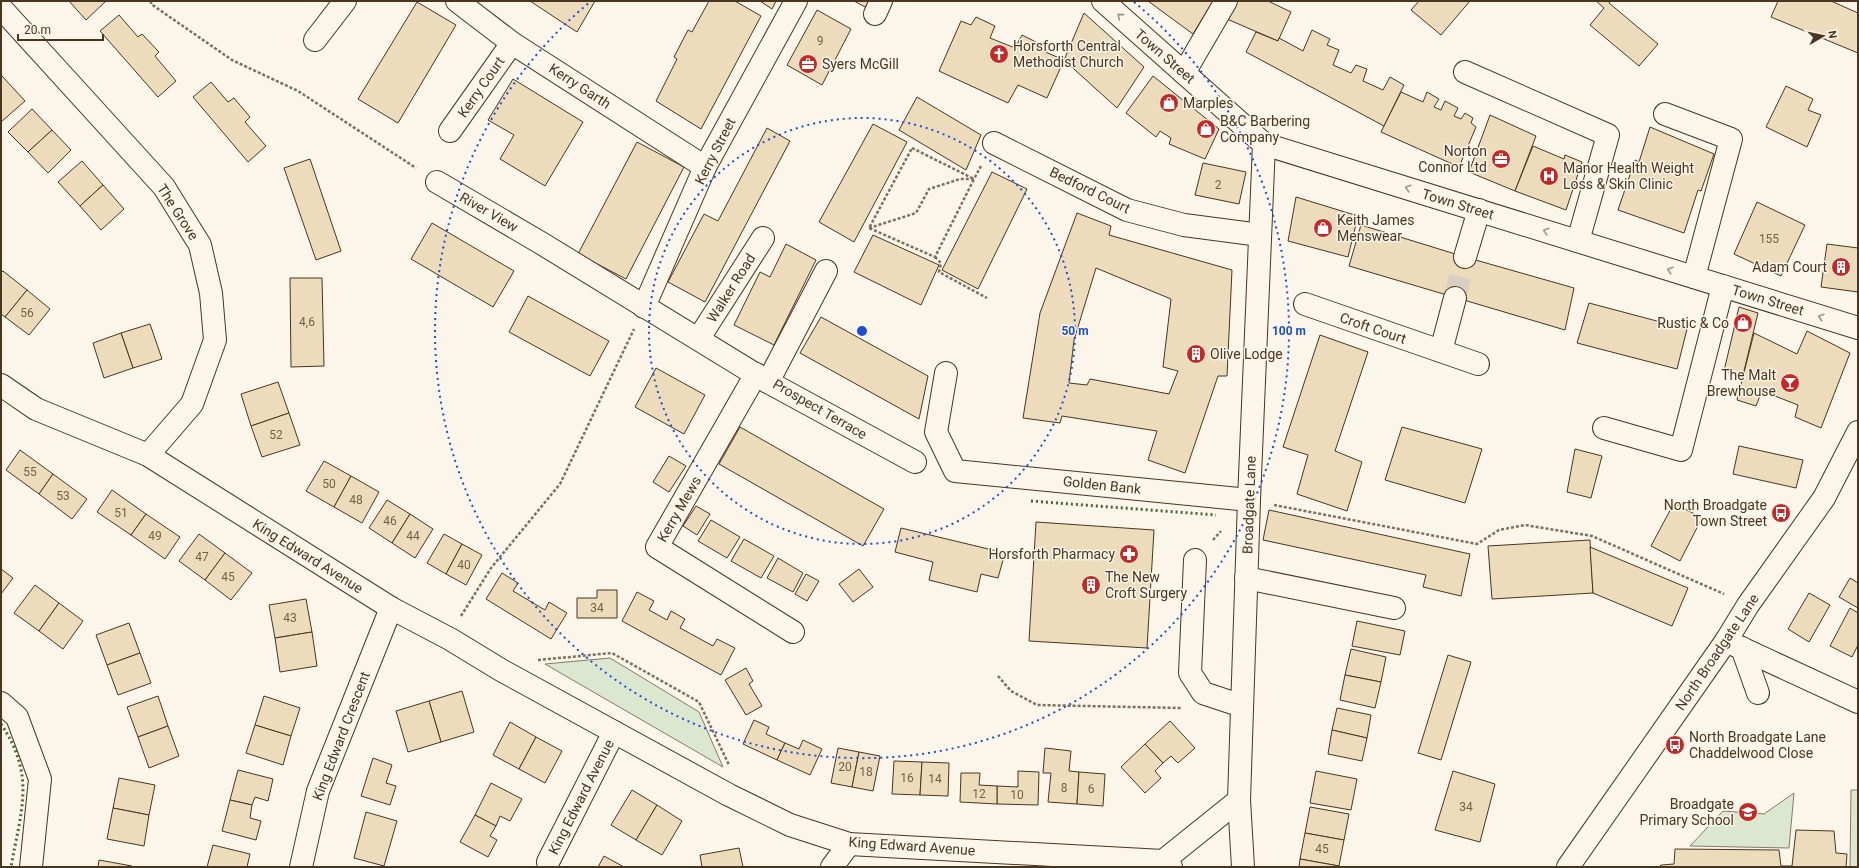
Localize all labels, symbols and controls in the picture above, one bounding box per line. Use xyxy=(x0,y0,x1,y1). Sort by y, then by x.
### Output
one-way arrow xyxy=(1117,14,1124,21)
scale bar xyxy=(18,16,103,42)
north arrow xyxy=(1803,16,1843,56)
text: 20 m xyxy=(24,23,51,37)
street label: Town Street xyxy=(1132,26,1199,87)
text: N xyxy=(1825,30,1839,40)
house number: 9 xyxy=(817,34,823,48)
place label: Horsforth Central Methodist Church xyxy=(1013,38,1124,70)
church icon: Horsforth Central Methodist Church xyxy=(988,43,1010,65)
street label: Kerry Court xyxy=(454,53,508,120)
office icon: Syers McGill xyxy=(797,53,819,75)
place label: Syers McGill xyxy=(822,56,899,72)
street label: Kerry Garth xyxy=(546,60,614,112)
shop icon: Marples xyxy=(1158,92,1180,114)
place label: Marples xyxy=(1183,95,1234,111)
place label: B&C Barbering Company xyxy=(1220,113,1310,145)
street label: Kerry Street xyxy=(691,115,739,187)
shop icon: B&C Barbering Company xyxy=(1195,118,1217,140)
place label: Norton Connor Ltd xyxy=(1418,143,1487,175)
office icon: Norton Connor Ltd xyxy=(1490,148,1512,170)
place label: Manor Health Weight Loss & Skin Clinic xyxy=(1563,160,1695,192)
street label: Bedford Court xyxy=(1047,164,1133,217)
hospital icon: Manor Health Weight Loss & Skin Clinic xyxy=(1538,165,1560,187)
house number: 2 xyxy=(1215,178,1222,192)
street label: The Grove xyxy=(154,181,202,243)
one-way arrow xyxy=(1405,184,1412,193)
street label: Town Street xyxy=(1420,185,1496,223)
street label: River View xyxy=(457,189,521,235)
place label: Keith James Menswear xyxy=(1337,212,1414,244)
shop icon: Keith James Menswear xyxy=(1312,217,1334,239)
one-way arrow xyxy=(1542,227,1549,236)
house number: 155 xyxy=(1759,232,1779,246)
street label: Walker Road xyxy=(704,251,758,325)
building icon: Adam Court xyxy=(1830,256,1852,278)
place label: Adam Court xyxy=(1752,259,1827,275)
one-way arrow xyxy=(1667,266,1674,275)
street label: Town Street xyxy=(1730,281,1806,319)
house number: 56 xyxy=(20,306,34,320)
street label: Croft Court xyxy=(1338,309,1409,347)
shop icon: Rustic & Co xyxy=(1732,312,1754,334)
one-way arrow xyxy=(1817,313,1824,322)
house number: 4,6 xyxy=(299,315,315,329)
place label: Rustic & Co xyxy=(1657,315,1729,331)
centre of rings xyxy=(855,324,869,338)
text: 50 m xyxy=(1061,324,1089,338)
text: 100 m xyxy=(1272,324,1306,338)
building icon: Olive Lodge xyxy=(1185,343,1207,365)
place label: Olive Lodge xyxy=(1210,346,1283,362)
place label: The Malt Brewhouse xyxy=(1707,367,1776,399)
bar icon: The Malt Brewhouse xyxy=(1779,372,1801,394)
street label: Prospect Terrace xyxy=(770,376,870,442)
house number: 52 xyxy=(269,428,283,442)
street label: Broadgate Lane xyxy=(1239,456,1259,554)
house number: 55 xyxy=(23,465,37,479)
street label: Kerry Mews xyxy=(654,473,704,545)
street label: Golden Bank xyxy=(1062,473,1143,497)
house number: 50 xyxy=(322,477,336,491)
house number: 53 xyxy=(56,489,70,503)
house number: 48 xyxy=(349,493,363,507)
place label: North Broadgate Town Street xyxy=(1664,497,1767,529)
bus stop icon: North Broadgate Town Street xyxy=(1770,502,1792,524)
house number: 51 xyxy=(114,506,128,520)
house number: 46 xyxy=(383,514,397,528)
street label: King Edward Avenue xyxy=(250,516,366,596)
house number: 49 xyxy=(148,529,162,543)
house number: 44 xyxy=(406,529,420,543)
pharmacy icon: Horsforth Pharmacy xyxy=(1118,543,1140,565)
place label: Horsforth Pharmacy xyxy=(989,546,1115,562)
house number: 47 xyxy=(195,550,209,564)
house number: 40 xyxy=(457,558,471,572)
place label: The New Croft Surgery xyxy=(1105,569,1187,601)
house number: 45 xyxy=(221,570,235,584)
building icon: The New Croft Surgery xyxy=(1080,574,1102,596)
street label: North Broadgate Lane xyxy=(1672,591,1762,713)
house number: 34 xyxy=(590,601,604,615)
house number: 43 xyxy=(283,611,297,625)
street label: King Edward Crescent xyxy=(309,669,373,803)
place label: North Broadgate Lane Chaddelwood Close xyxy=(1689,729,1826,761)
bus stop icon: North Broadgate Lane Chaddelwood Close xyxy=(1664,734,1686,756)
street label: King Edward Avenue xyxy=(545,737,617,857)
house number: 20 xyxy=(838,760,852,774)
house number: 18 xyxy=(859,765,873,779)
house number: 16 xyxy=(900,771,914,785)
house number: 14 xyxy=(928,772,942,786)
house number: 8 xyxy=(1061,781,1068,795)
house number: 6 xyxy=(1088,782,1095,796)
house number: 12 xyxy=(972,787,986,801)
house number: 10 xyxy=(1010,788,1024,802)
place label: Broadgate Primary School xyxy=(1639,796,1734,828)
house number: 34 xyxy=(1459,800,1473,814)
school or university icon: Broadgate Primary School xyxy=(1737,801,1759,823)
street label: King Edward Avenue xyxy=(848,834,976,858)
house number: 45 xyxy=(1315,842,1329,856)

